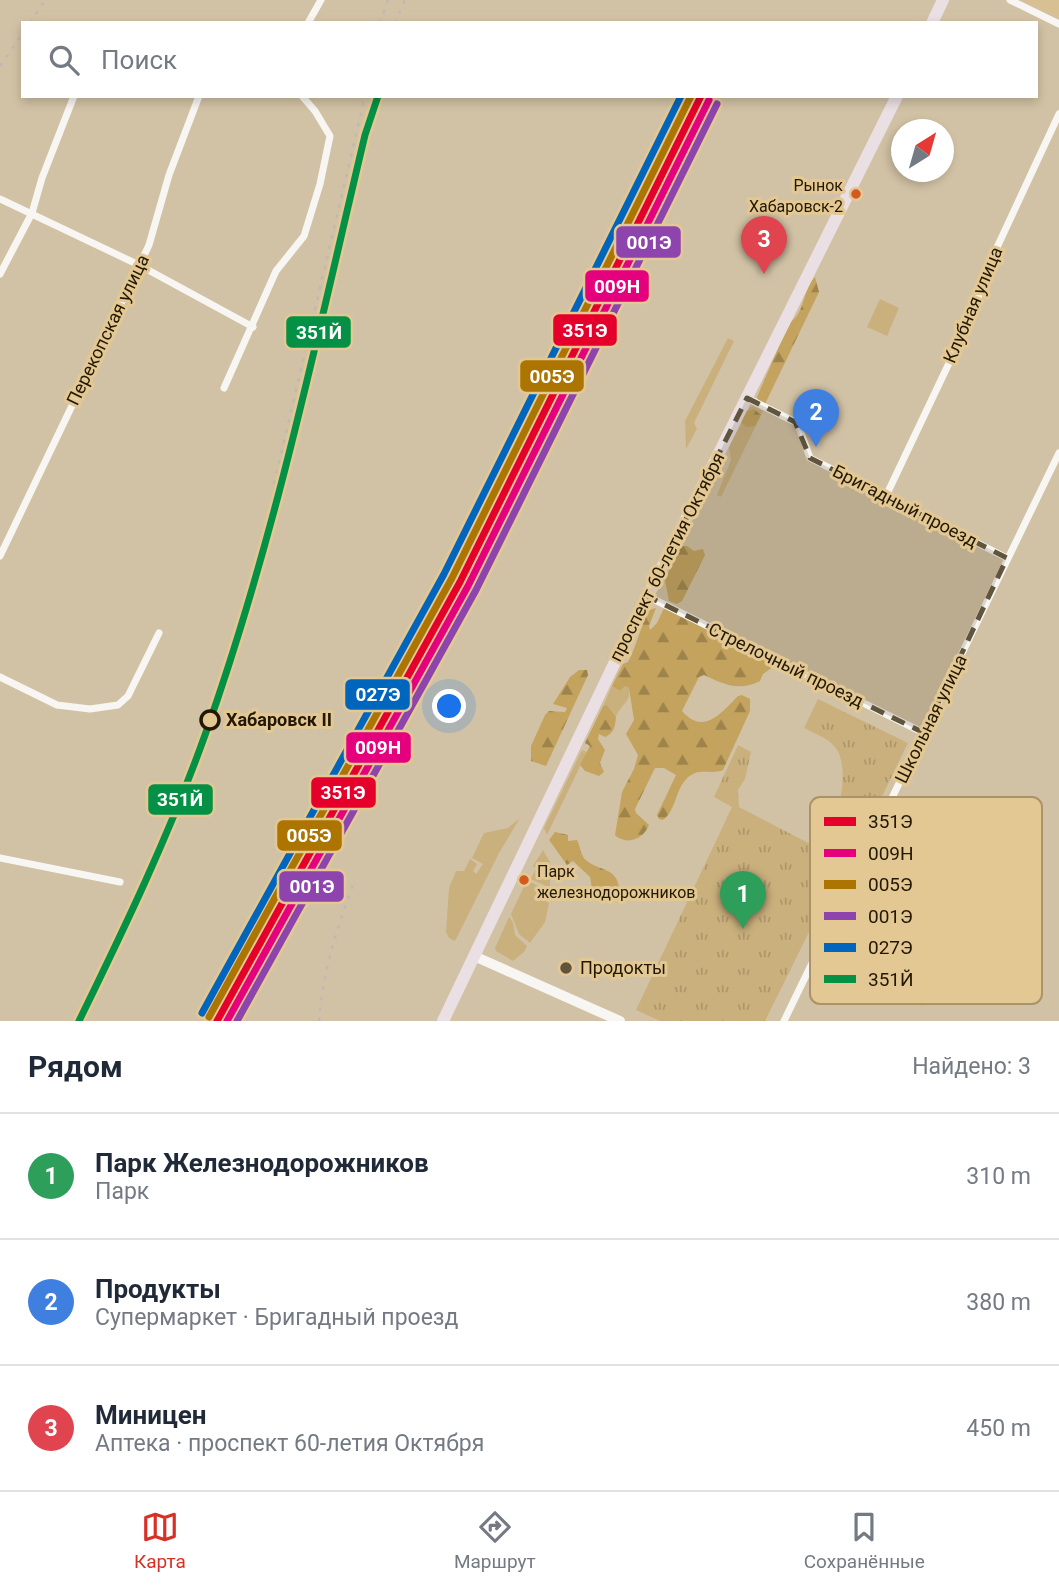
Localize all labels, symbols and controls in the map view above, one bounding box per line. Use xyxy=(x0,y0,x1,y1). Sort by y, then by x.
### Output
search box xyxy=(21,21,1038,98)
icon: search xyxy=(45,41,83,79)
text: Поиск xyxy=(101,45,177,75)
north arrow xyxy=(891,119,954,182)
place label: Рынок Хабаровск-2 xyxy=(749,176,843,216)
marker: Рынок Хабаровск-2 xyxy=(849,187,863,201)
pin: 3 xyxy=(741,216,787,274)
line badge: 001Э xyxy=(615,225,682,259)
text: 001Э xyxy=(626,231,672,254)
street label: Клубная улица xyxy=(939,244,1006,366)
street label: Перекопская улица xyxy=(62,251,153,409)
line badge: 009Н xyxy=(584,269,650,303)
text: 009Н xyxy=(594,275,640,298)
line badge: 351Э xyxy=(552,313,618,347)
line badge: 351Й xyxy=(285,315,352,349)
text: 351Э xyxy=(562,319,608,342)
text: 351Й xyxy=(296,321,342,344)
line badge: 005Э xyxy=(519,359,585,393)
text: 005Э xyxy=(529,365,575,388)
pin: 2 xyxy=(793,389,839,447)
street label: проспект 60-летия Октября xyxy=(605,449,729,665)
street label: Бригадный проезд xyxy=(829,460,981,551)
street label: Стрелочный проезд xyxy=(705,618,867,711)
street label: Школьная улица xyxy=(890,651,971,787)
line badge: 027Э xyxy=(344,678,411,711)
text: 027Э xyxy=(355,683,401,706)
your location xyxy=(432,689,466,723)
place label: Хабаровск II xyxy=(226,709,332,730)
marker: Хабаровск II xyxy=(200,710,220,730)
line badge: 009Н xyxy=(345,731,412,764)
text: 009Н xyxy=(355,736,401,759)
line badge: 351Э xyxy=(310,776,377,809)
text: 351Э xyxy=(320,781,366,804)
line badge: 351Й xyxy=(147,783,214,816)
text: 351Й xyxy=(157,788,203,811)
legend xyxy=(810,797,1042,1004)
text: 351Э xyxy=(868,810,913,833)
line badge: 005Э xyxy=(276,819,343,852)
text: 005Э xyxy=(286,824,332,847)
text: 009Н xyxy=(868,842,914,865)
place label: Парк железнодорожников xyxy=(537,862,695,902)
line badge: 001Э xyxy=(278,870,345,903)
pin: 1 xyxy=(720,871,766,929)
marker: Парк железнодорожников xyxy=(517,873,531,887)
text: 005Э xyxy=(868,873,913,896)
text: 001Э xyxy=(289,875,335,898)
text: 001Э xyxy=(868,905,913,928)
text: 027Э xyxy=(868,936,913,959)
place label: Продокты xyxy=(580,957,666,978)
marker: Продокты xyxy=(558,960,574,976)
text: 351Й xyxy=(868,968,914,991)
text: Рядом xyxy=(28,1049,123,1084)
text: Найдено: 3 xyxy=(912,1053,1031,1080)
text: Парк Железнодорожников xyxy=(95,1148,429,1178)
text: 1 xyxy=(44,1163,58,1190)
text: 310 m xyxy=(966,1163,1031,1190)
text: Парк xyxy=(95,1178,149,1205)
text: Продукты xyxy=(95,1274,221,1304)
text: 2 xyxy=(44,1289,58,1316)
text: 380 m xyxy=(966,1289,1031,1316)
text: Супермаркет · Бригадный проезд xyxy=(95,1304,458,1331)
text: Миницен xyxy=(95,1400,207,1430)
text: 3 xyxy=(44,1415,58,1442)
text: 450 m xyxy=(966,1415,1031,1442)
text: Аптека · проспект 60-летия Октября xyxy=(95,1430,484,1457)
tab: Карта xyxy=(134,1508,186,1573)
tab: Маршрут xyxy=(454,1508,536,1573)
tab: Сохранённые xyxy=(804,1508,925,1573)

